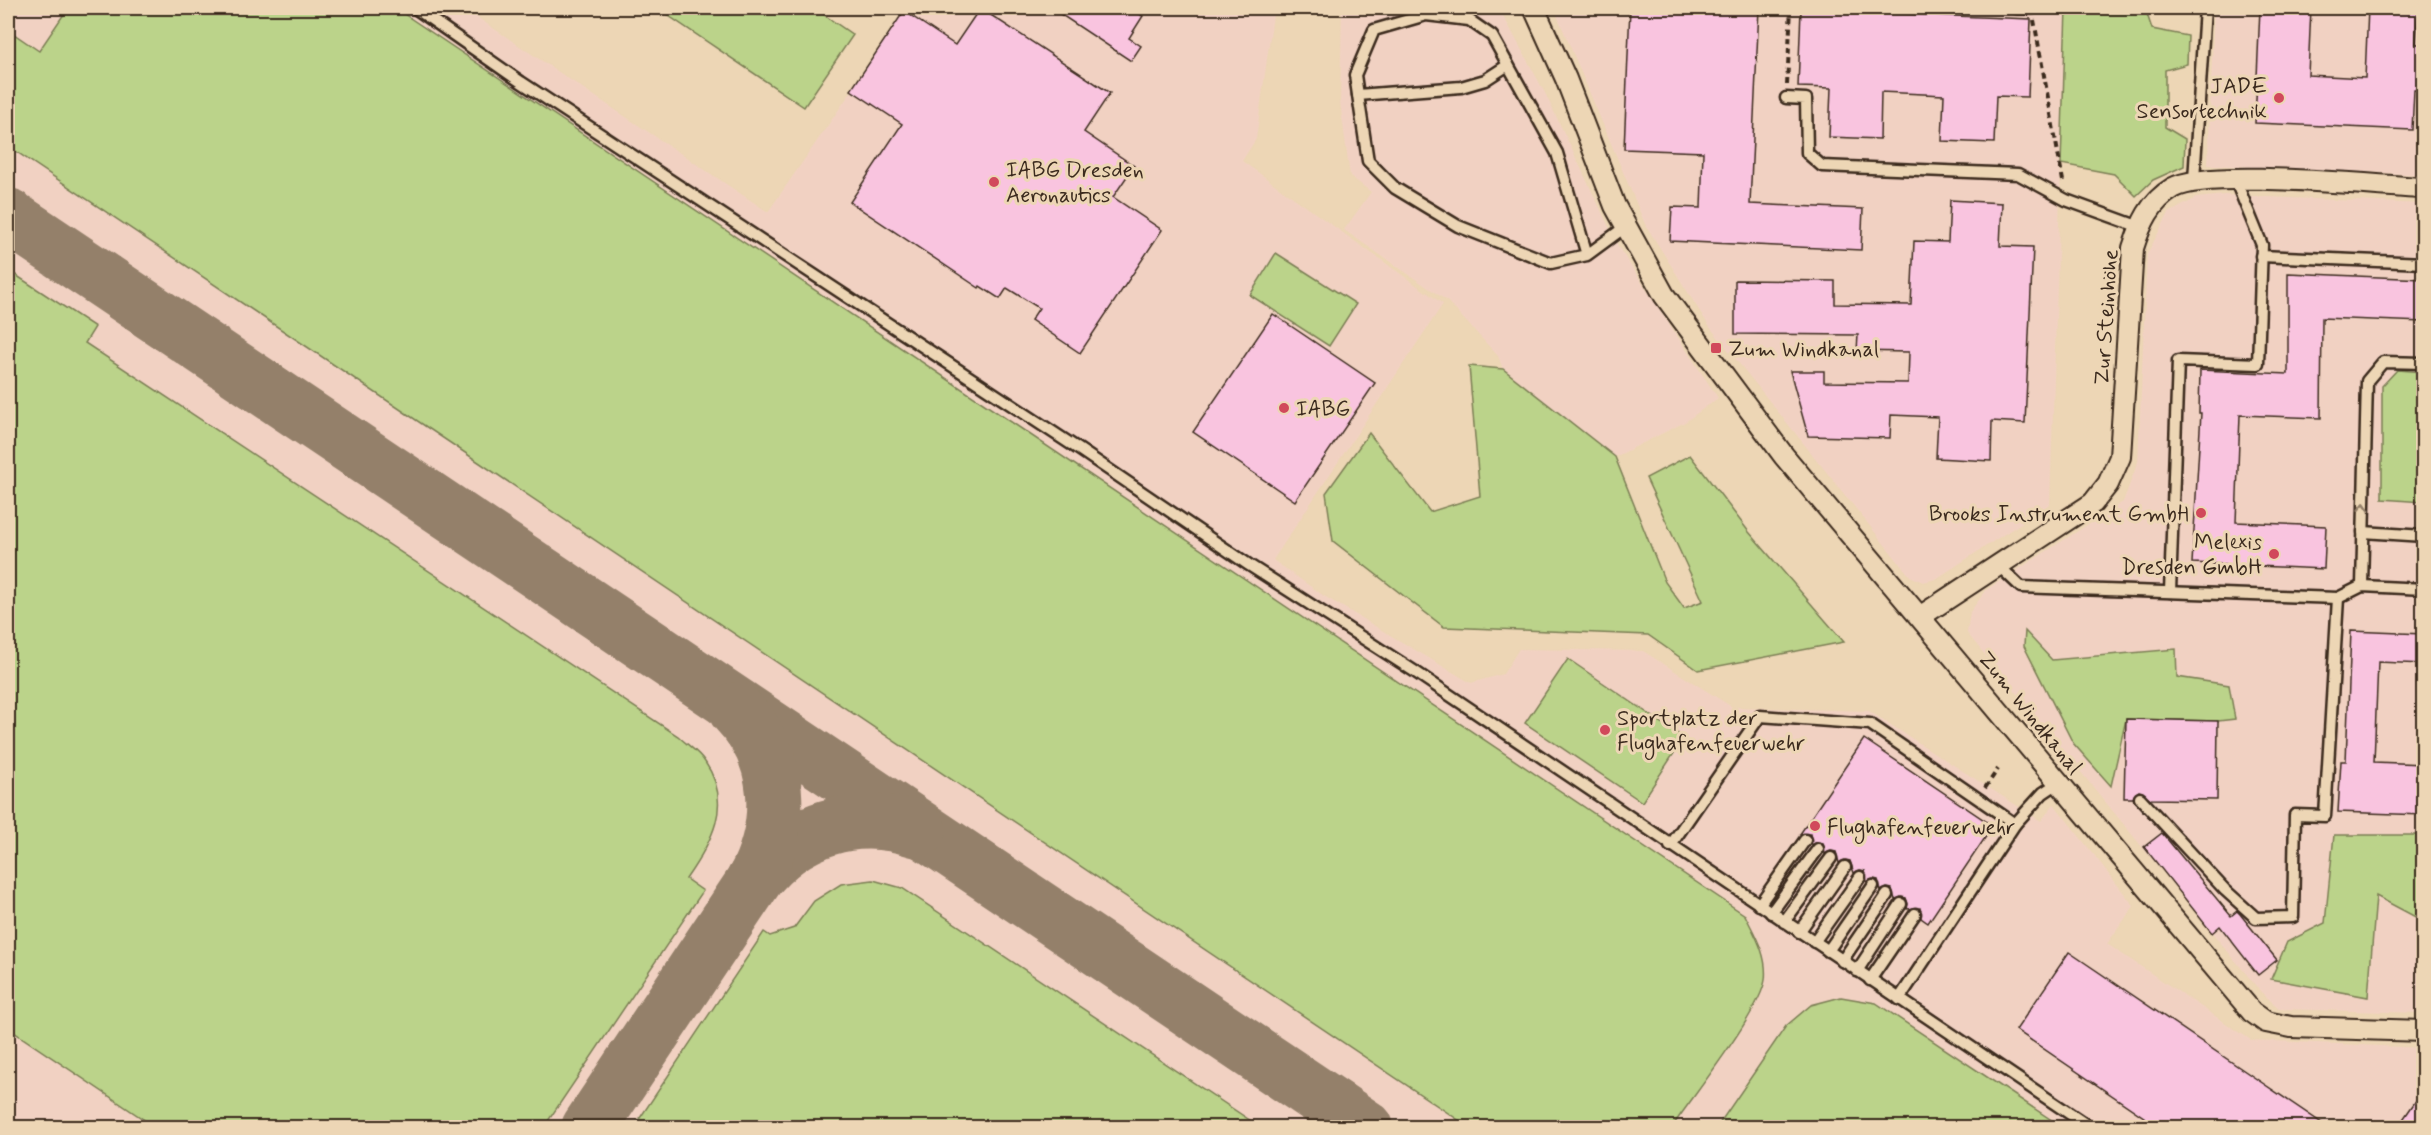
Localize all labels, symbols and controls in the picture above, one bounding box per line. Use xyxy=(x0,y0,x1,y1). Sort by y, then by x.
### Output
place label: JADE Sensortechnik xyxy=(2136,73,2267,126)
marker: JADE Sensortechnik xyxy=(2272,91,2286,105)
place label: IABG Dresden Aeronautics xyxy=(1006,157,1144,210)
marker: IABG Dresden Aeronautics xyxy=(987,175,1001,189)
street label: Zur Steinhöhe xyxy=(2088,248,2126,386)
place label: Zum Windkanal xyxy=(1728,336,1879,364)
marker: Zum Windkanal xyxy=(1709,341,1723,355)
place label: IABG xyxy=(1296,396,1350,424)
marker: IABG xyxy=(1277,401,1291,415)
place label: Brooks Instrument GmbH xyxy=(1929,501,2189,529)
one-way arrow xyxy=(2358,502,2370,511)
marker: Brooks Instrument GmbH xyxy=(2194,506,2208,520)
place label: Melexis Dresden GmbH xyxy=(2121,529,2262,582)
marker: Melexis Dresden GmbH xyxy=(2267,547,2281,561)
street label: Zum Windkanal xyxy=(1971,646,2088,781)
place label: Sportplatz der Flughafenfeuerwehr xyxy=(1617,705,1805,761)
marker: Sportplatz der Flughafenfeuerwehr xyxy=(1598,723,1612,737)
place label: Flughafenfeuerwehr xyxy=(1827,814,2015,845)
marker: Flughafenfeuerwehr xyxy=(1808,819,1822,833)

